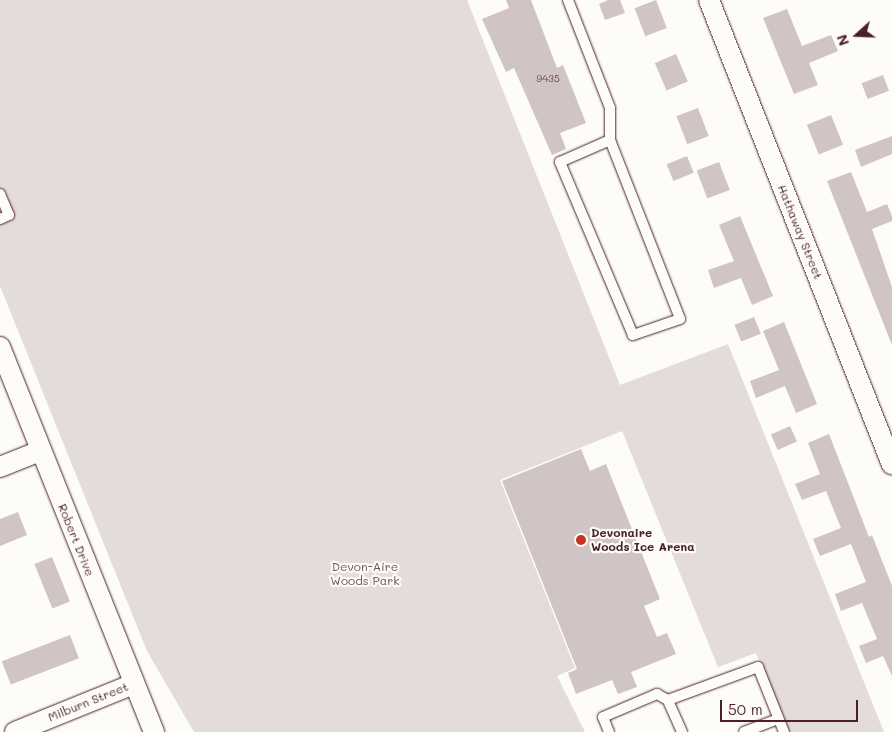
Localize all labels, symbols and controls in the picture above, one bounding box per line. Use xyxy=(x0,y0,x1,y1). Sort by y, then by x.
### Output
north arrow xyxy=(832,10,882,60)
text: N xyxy=(832,32,853,49)
house number: 9435 xyxy=(536,73,560,85)
street label: Hathaway Street xyxy=(774,183,826,281)
street label: Robert Drive xyxy=(55,502,97,578)
place label: Devonaire Woods Ice Arena xyxy=(591,526,695,554)
marker: Devonaire Woods Ice Arena xyxy=(575,534,587,546)
park label: Devon-Aire Woods Park xyxy=(330,560,400,588)
street label: Milburn Street xyxy=(46,679,130,725)
scale bar xyxy=(722,690,860,722)
text: 50 m xyxy=(728,699,763,719)

